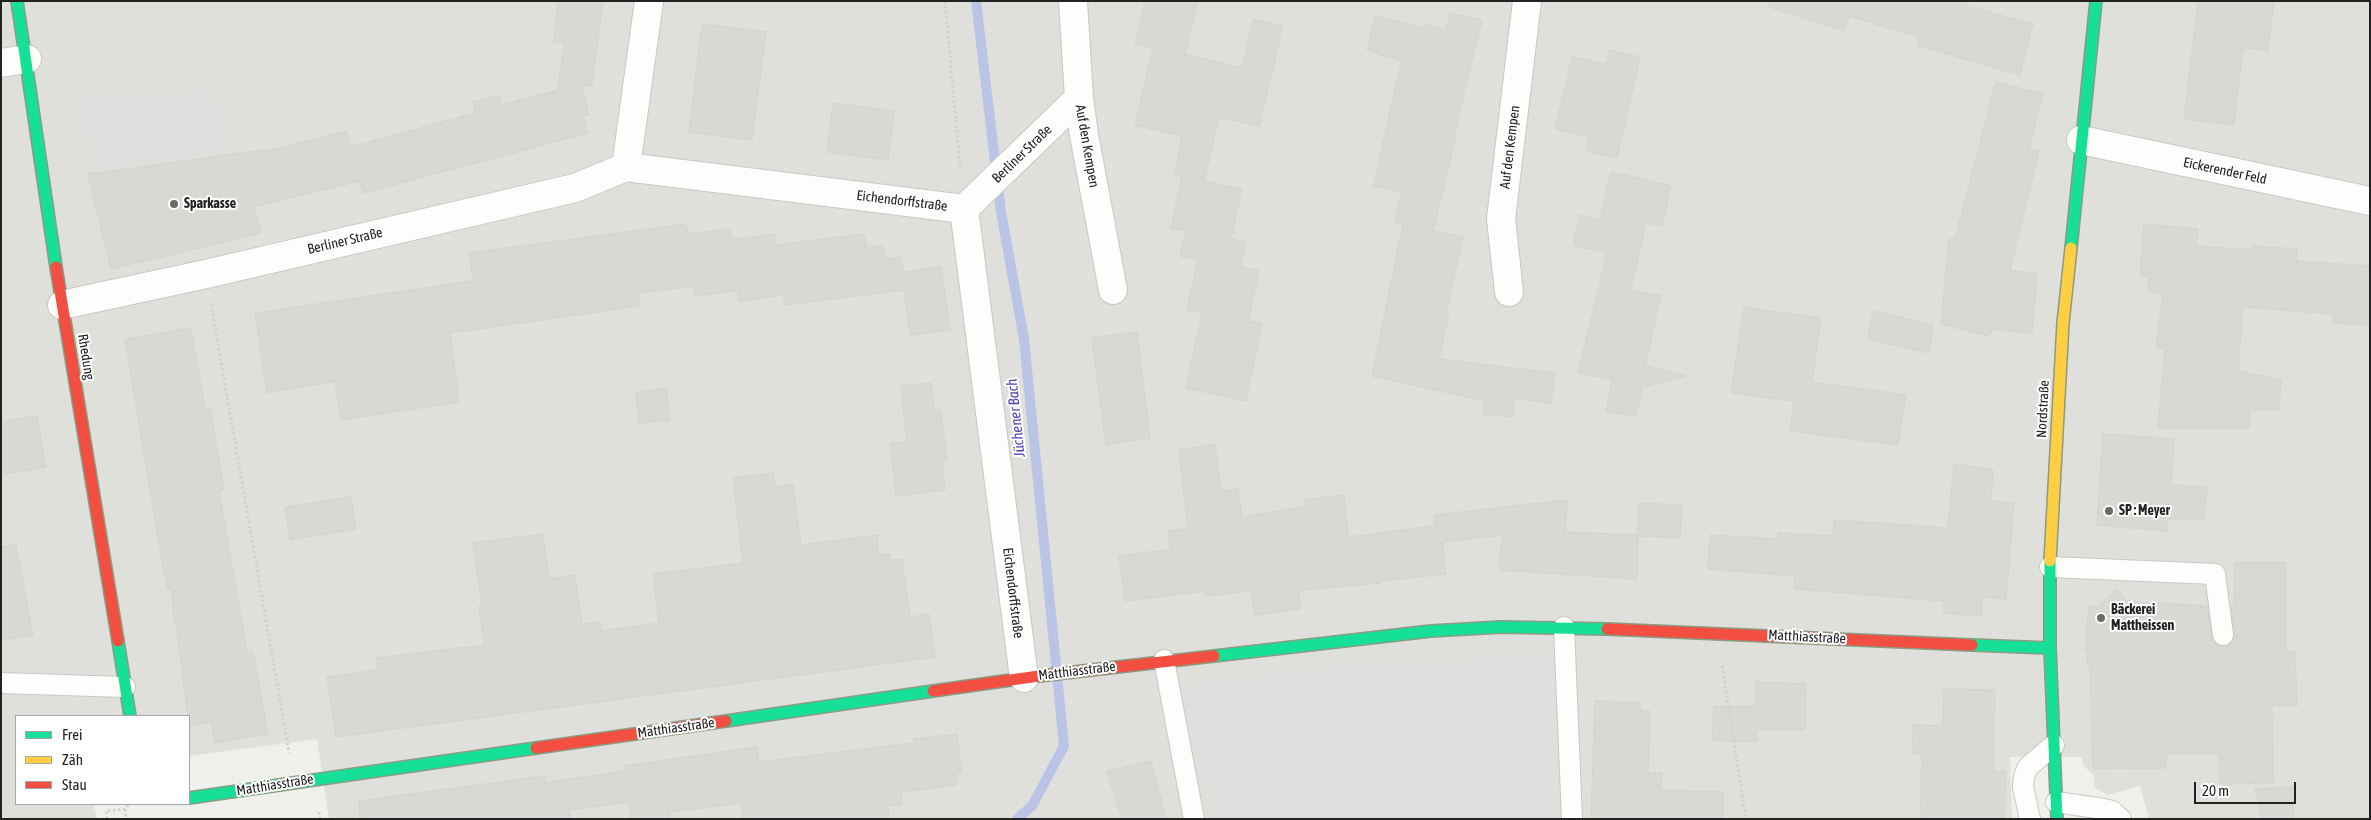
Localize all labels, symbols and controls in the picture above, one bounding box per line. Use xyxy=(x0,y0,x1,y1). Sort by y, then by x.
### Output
street label: Auf den Kempen xyxy=(1071,103,1103,189)
street label: Auf den Kempen xyxy=(1497,104,1523,190)
street label: Berliner Straße xyxy=(989,121,1055,187)
street label: Eickerender Feld xyxy=(2182,154,2268,188)
street label: Eichendorffstraße xyxy=(856,187,948,215)
place label: Sparkasse xyxy=(184,196,236,212)
marker: Sparkasse xyxy=(168,198,180,210)
street label: Berliner Straße xyxy=(306,224,384,258)
street label: Rhedung xyxy=(74,333,98,381)
water label: Jüchener Bach xyxy=(1003,378,1029,458)
street label: Nordstraße xyxy=(2033,380,2053,438)
place label: SP : Meyer xyxy=(2119,503,2170,519)
marker: SP : Meyer xyxy=(2103,505,2115,517)
street label: Eichendorffstraße xyxy=(999,547,1027,639)
place label: Bäckerei Mattheissen xyxy=(2111,602,2174,634)
marker: Bäckerei Mattheissen xyxy=(2095,612,2107,624)
street label: Matthiasstraße xyxy=(1768,627,1846,647)
street label: Matthiasstraße xyxy=(1037,658,1117,684)
street label: Matthiasstraße xyxy=(636,714,716,742)
legend xyxy=(15,715,190,805)
text: Frei xyxy=(62,726,82,743)
text: Zäh xyxy=(62,751,83,768)
street label: Matthiasstraße xyxy=(235,771,315,799)
scale bar xyxy=(2196,772,2298,804)
text: Stau xyxy=(62,776,87,793)
text: 20 m xyxy=(2202,782,2229,799)

